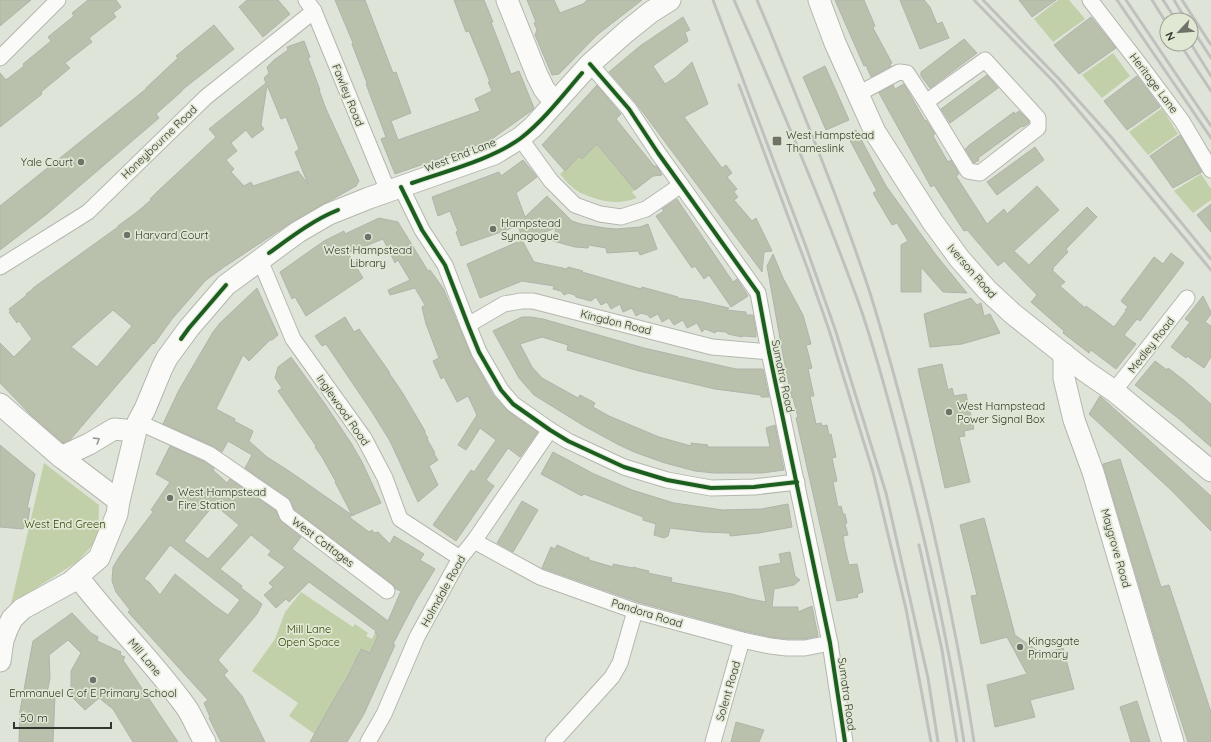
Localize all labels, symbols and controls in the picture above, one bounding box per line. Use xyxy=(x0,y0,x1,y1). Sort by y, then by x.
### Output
north arrow xyxy=(1159,12,1199,52)
text: N xyxy=(1162,30,1178,43)
street label: Heritage Lane xyxy=(1127,50,1181,116)
street label: Fawley Road xyxy=(329,62,367,128)
street label: Honeybourne Road xyxy=(118,102,200,182)
place label: West Hampstead Thameslink xyxy=(786,128,874,155)
street label: West End Lane xyxy=(422,135,498,175)
marker: West Hampstead Thameslink xyxy=(771,135,783,147)
place label: Yale Court xyxy=(21,155,73,169)
marker: Yale Court xyxy=(76,157,86,167)
place label: Hampstead Synagogue xyxy=(501,216,561,243)
marker: Hampstead Synagogue xyxy=(488,224,498,234)
place label: Harvard Court xyxy=(135,228,209,242)
marker: Harvard Court xyxy=(122,230,132,240)
marker: West Hampstead Library xyxy=(363,232,373,242)
street label: Iverson Road xyxy=(945,241,999,301)
place label: West Hampstead Library xyxy=(324,243,412,270)
street label: Kingdon Road xyxy=(579,306,653,338)
street label: Medley Road xyxy=(1125,314,1177,376)
street label: Sumatra Road xyxy=(768,338,798,414)
street label: Inglewood Road xyxy=(313,372,373,448)
place label: West Hampstead Power Signal Box xyxy=(957,399,1045,426)
marker: West Hampstead Power Signal Box xyxy=(944,407,954,417)
one-way arrow xyxy=(93,437,100,445)
place label: West Hampstead Fire Station xyxy=(178,485,266,512)
marker: West Hampstead Fire Station xyxy=(165,493,175,503)
street label: Maygrove Road xyxy=(1098,507,1134,589)
street label: West Cottages xyxy=(289,514,357,570)
park label: West End Green xyxy=(24,517,106,531)
street label: Holmdale Road xyxy=(418,553,468,629)
street label: Pandora Road xyxy=(610,596,684,630)
park label: Mill Lane Open Space xyxy=(278,622,340,649)
place label: Kingsgate Primary xyxy=(1028,634,1079,661)
street label: Mill Lane xyxy=(125,635,165,679)
marker: Kingsgate Primary xyxy=(1015,642,1025,652)
street label: Sumatra Road xyxy=(835,656,859,732)
street label: Solent Road xyxy=(713,659,743,723)
marker: Emmanuel C of E Primary School xyxy=(88,675,98,685)
place label: Emmanuel C of E Primary School xyxy=(9,686,177,700)
scale bar xyxy=(14,704,111,730)
text: 50 m xyxy=(20,710,48,725)

